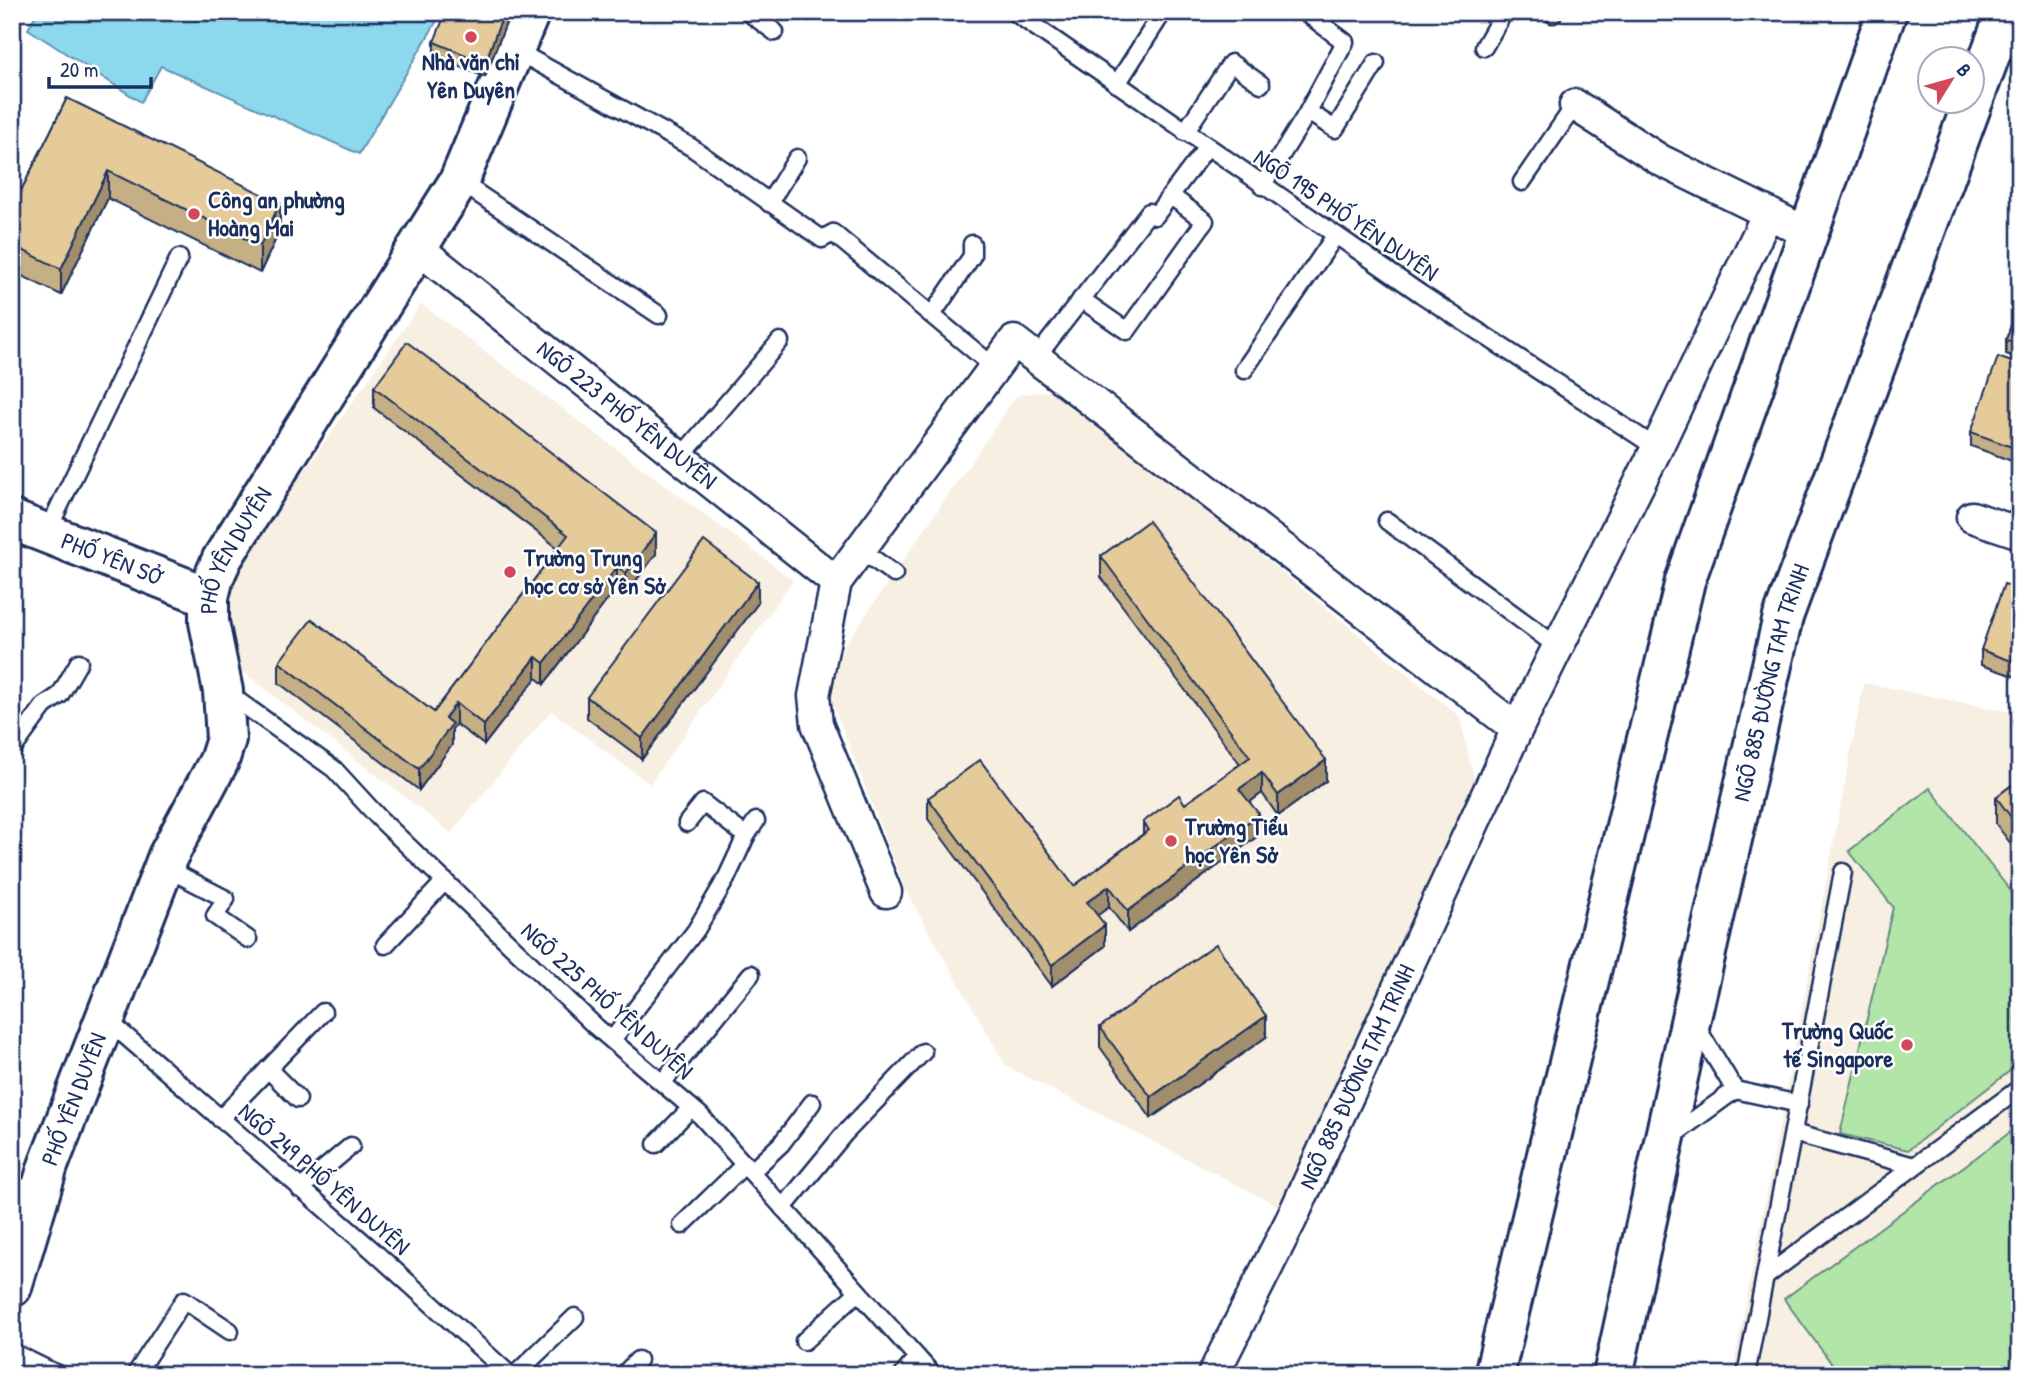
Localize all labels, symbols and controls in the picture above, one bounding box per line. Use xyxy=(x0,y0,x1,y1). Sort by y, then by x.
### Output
marker: Nhà văn chỉ Yên Duyên xyxy=(463,29,479,45)
place label: Nhà văn chỉ Yên Duyên xyxy=(422,45,520,106)
scale bar xyxy=(49,46,150,90)
north arrow xyxy=(1916,46,1986,116)
text: 20 m xyxy=(60,55,98,84)
text: B xyxy=(1951,58,1978,82)
street label: NGÕ 195 PHỐ YÊN DUYÊN xyxy=(1248,140,1445,288)
place label: Công an phường Hoàng Mai xyxy=(208,183,345,244)
marker: Công an phường Hoàng Mai xyxy=(186,206,202,222)
street label: NGÕ 223 PHỐ YÊN DUYÊN xyxy=(531,333,724,496)
street label: PHỐ YÊN DUYÊN xyxy=(191,480,279,614)
street label: PHỐ YÊN SỞ xyxy=(57,524,169,593)
place label: Trường Trung học cơ sở Yên Sở xyxy=(523,541,667,601)
street label: NGÕ 885 ĐƯỜNG TAM TRINH xyxy=(1724,559,1816,804)
marker: Trường Trung học cơ sở Yên Sở xyxy=(502,564,518,580)
place label: Trường Tiểu học Yên Sở xyxy=(1184,810,1288,870)
marker: Trường Tiểu học Yên Sở xyxy=(1163,833,1179,849)
street label: NGÕ 225 PHỐ YÊN DUYÊN xyxy=(515,914,700,1086)
street label: NGÕ 885 ĐƯỜNG TAM TRINH xyxy=(1290,959,1421,1194)
place label: Trường Quốc tế Singapore xyxy=(1781,1014,1894,1075)
street label: PHỐ YÊN DUYÊN xyxy=(33,1028,113,1170)
marker: Trường Quốc tế Singapore xyxy=(1899,1037,1915,1053)
street label: NGÕ 249 PHỐ YÊN DUYÊN xyxy=(232,1095,417,1262)

